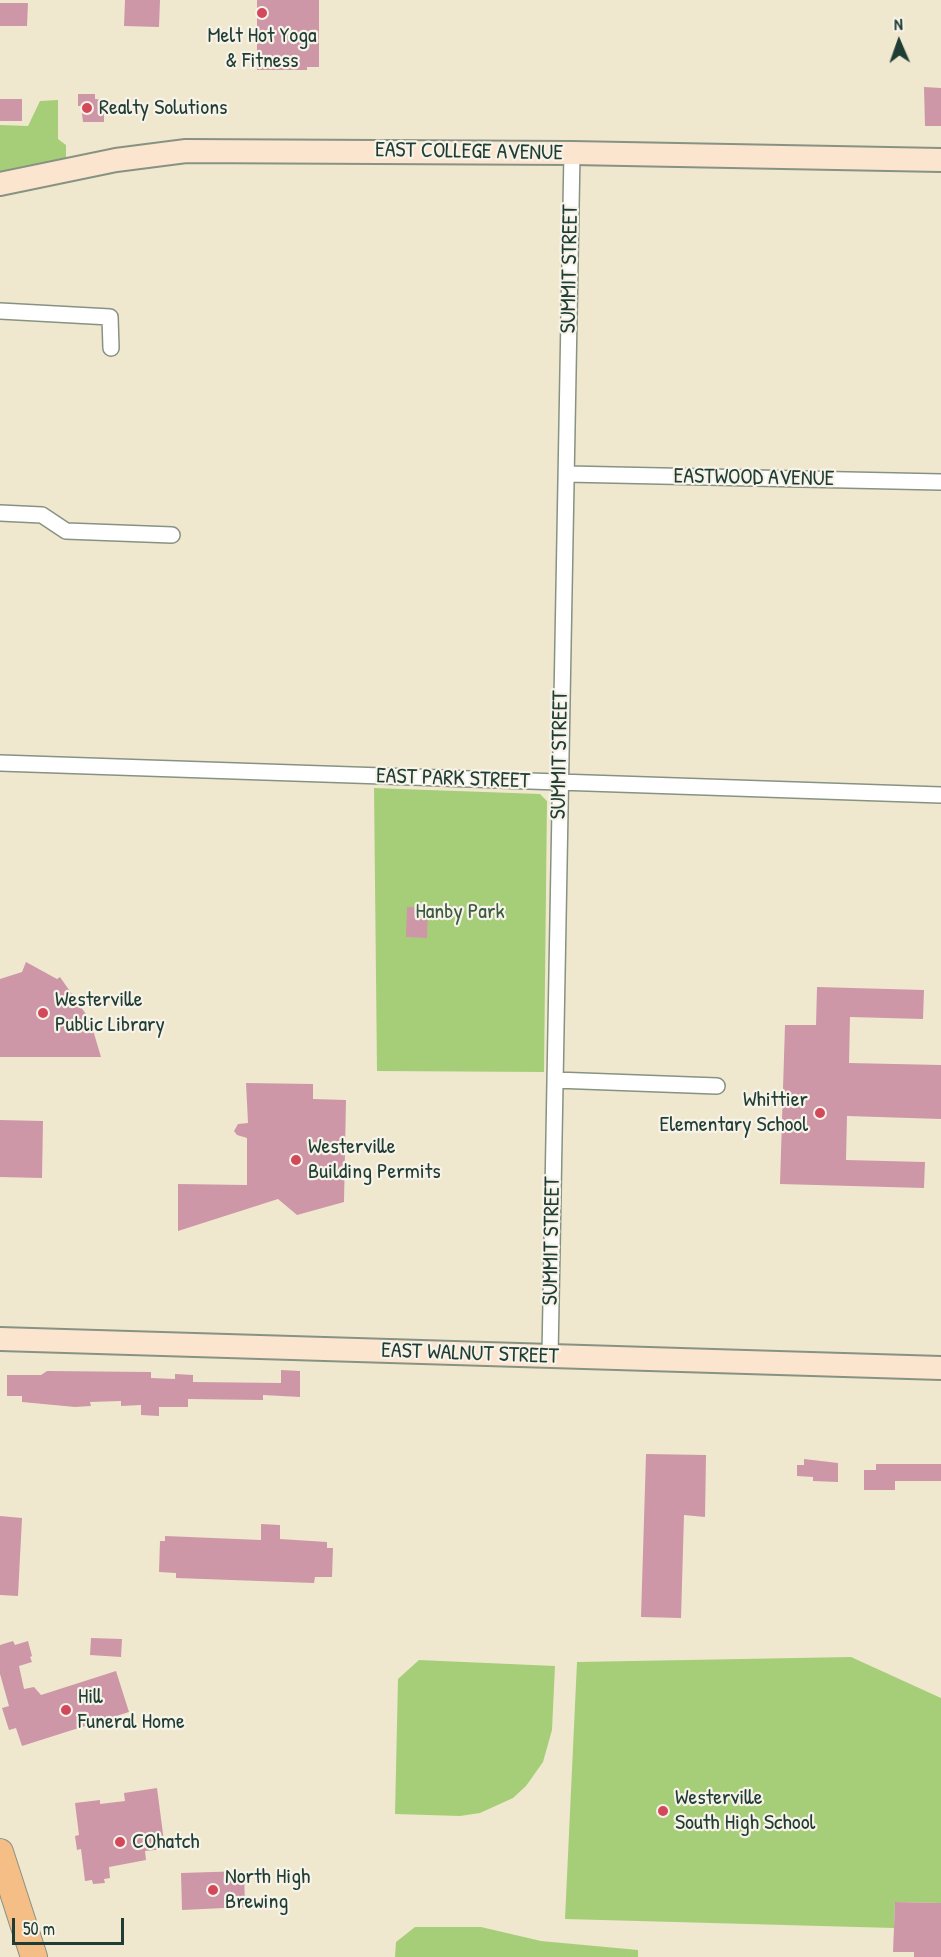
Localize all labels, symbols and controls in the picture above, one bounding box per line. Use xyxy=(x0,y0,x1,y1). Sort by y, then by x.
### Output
marker: Melt Hot Yoga & Fitness xyxy=(255,6,269,20)
north arrow xyxy=(869,12,929,72)
text: N xyxy=(894,13,903,35)
place label: Melt Hot Yoga & Fitness xyxy=(207,23,317,74)
place label: Realty Solutions xyxy=(99,95,228,121)
marker: Realty Solutions xyxy=(80,101,94,115)
street label: EAST COLLEGE AVENUE xyxy=(375,137,563,167)
street label: SUMMIT STREET xyxy=(556,204,584,334)
street label: EASTWOOD AVENUE xyxy=(673,463,835,493)
street label: SUMMIT STREET xyxy=(546,690,574,820)
street label: EAST PARK STREET xyxy=(376,763,530,795)
park label: Hanby Park xyxy=(415,899,505,925)
place label: Westerville Public Library xyxy=(55,987,165,1038)
marker: Westerville Public Library xyxy=(36,1006,50,1020)
place label: Whittier Elementary School xyxy=(660,1087,808,1138)
marker: Whittier Elementary School xyxy=(813,1106,827,1120)
place label: Westerville Building Permits xyxy=(308,1134,441,1186)
marker: Westerville Building Permits xyxy=(289,1153,303,1167)
street label: SUMMIT STREET xyxy=(538,1176,566,1306)
street label: EAST WALNUT STREET xyxy=(381,1338,559,1370)
place label: Hill Funeral Home xyxy=(78,1684,185,1736)
marker: Hill Funeral Home xyxy=(59,1703,73,1717)
place label: Westerville South High School xyxy=(675,1785,815,1837)
marker: Westerville South High School xyxy=(656,1804,670,1818)
place label: COhatch xyxy=(132,1829,199,1855)
marker: COhatch xyxy=(113,1835,127,1849)
place label: North High Brewing xyxy=(225,1864,310,1916)
marker: North High Brewing xyxy=(206,1883,220,1897)
scale bar xyxy=(15,1906,128,1944)
text: 50 m xyxy=(23,1916,55,1941)

